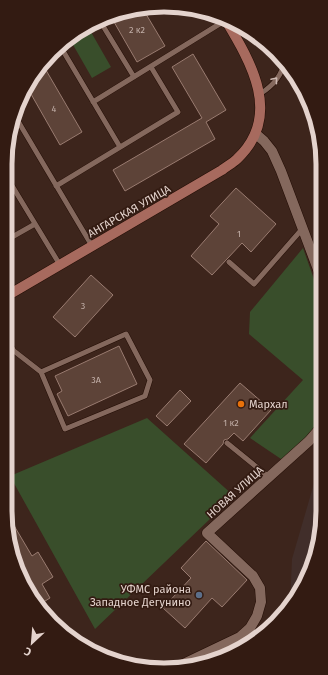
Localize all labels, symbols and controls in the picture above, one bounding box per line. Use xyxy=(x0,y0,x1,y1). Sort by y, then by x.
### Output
house number: 2 к2 xyxy=(129,25,145,35)
one-way arrow xyxy=(271,78,278,85)
house number: 4 xyxy=(52,104,57,114)
street label: АНГАРСКАЯ УЛИЦА xyxy=(85,182,174,240)
house number: 1 xyxy=(237,229,241,239)
house number: 3 xyxy=(81,301,85,311)
house number: 3А xyxy=(91,375,102,385)
place label: Мархал xyxy=(249,398,287,411)
marker: Мархал xyxy=(236,399,246,409)
house number: 1 к2 xyxy=(223,418,239,428)
street label: НОВАЯ УЛИЦА xyxy=(204,463,267,521)
place label: УФМС района Западное Дегунино xyxy=(90,583,191,609)
marker: УФМС района Западное Дегунино xyxy=(194,590,204,600)
north arrow xyxy=(12,623,52,663)
text: С xyxy=(22,644,34,659)

